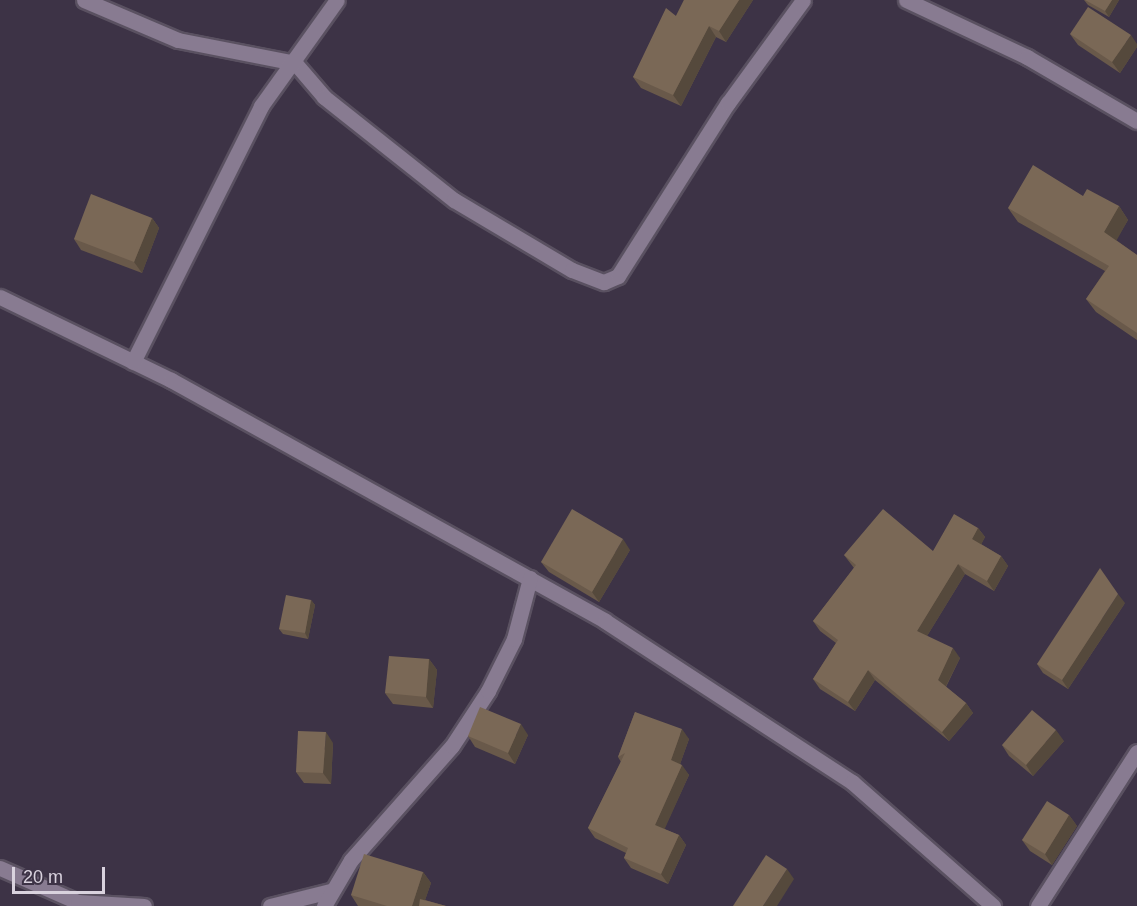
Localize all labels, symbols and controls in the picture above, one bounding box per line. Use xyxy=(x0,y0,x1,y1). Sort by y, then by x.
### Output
scale bar xyxy=(15,855,108,893)
text: 20 m xyxy=(23,867,63,887)

